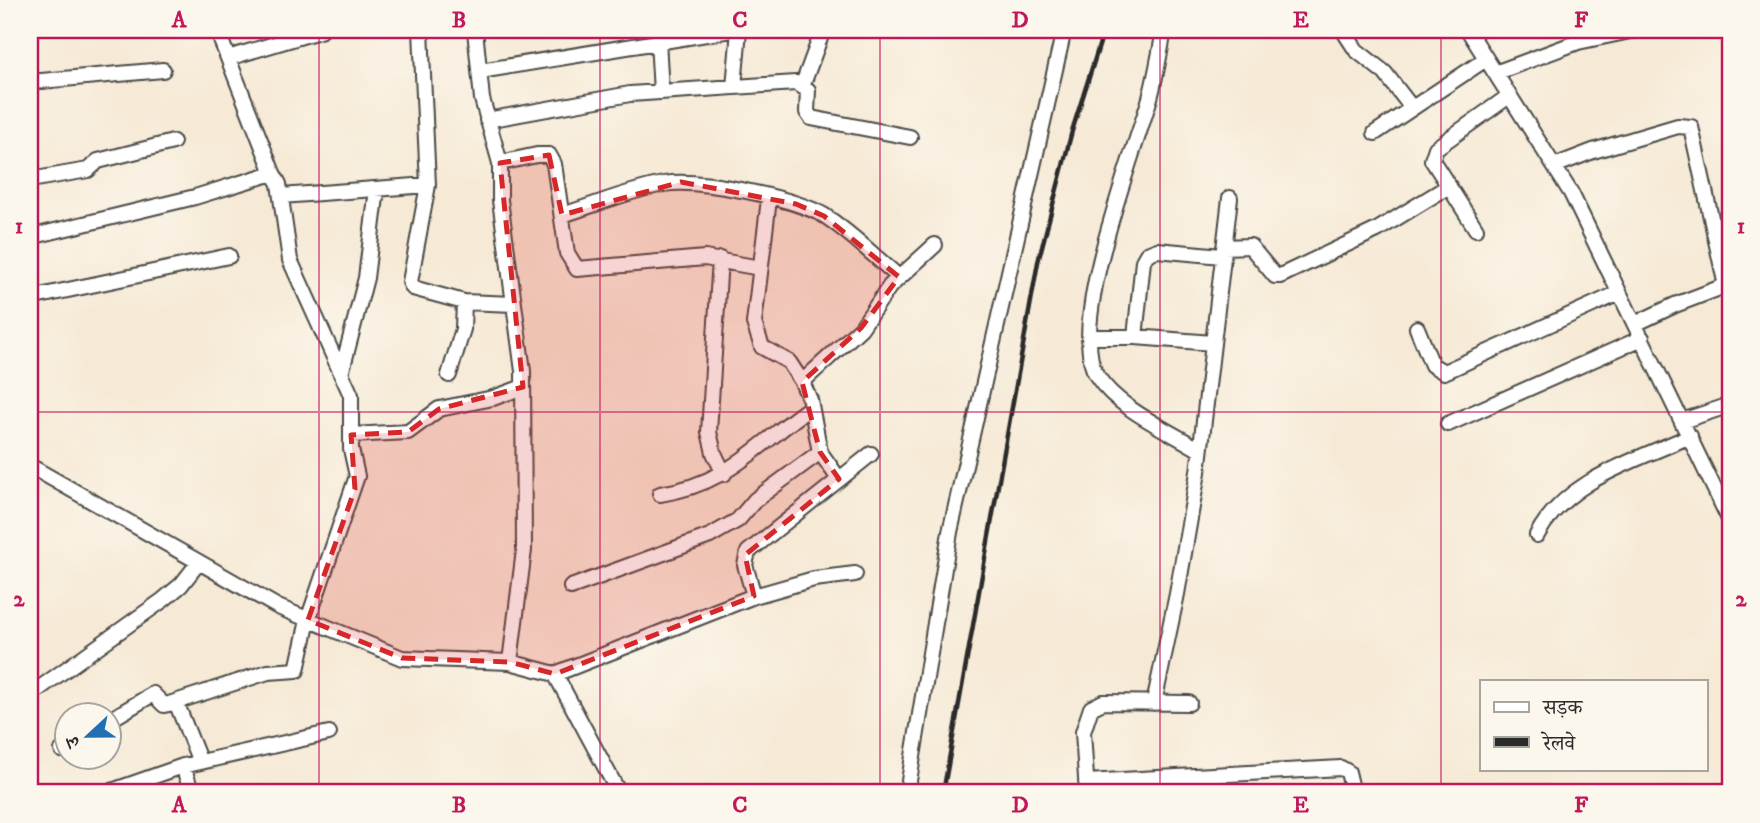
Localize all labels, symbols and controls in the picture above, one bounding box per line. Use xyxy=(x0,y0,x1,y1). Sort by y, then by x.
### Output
text: A xyxy=(171,6,188,35)
text: B xyxy=(452,6,466,35)
text: C xyxy=(732,6,748,35)
text: D xyxy=(1011,6,1029,35)
text: E xyxy=(1293,6,1309,35)
text: F xyxy=(1574,6,1589,35)
text: 1 xyxy=(15,212,23,241)
text: 1 xyxy=(1737,212,1745,241)
text: 2 xyxy=(13,585,25,614)
text: 2 xyxy=(1735,585,1747,614)
legend xyxy=(1480,680,1708,770)
text: सड़क xyxy=(1542,695,1583,721)
north arrow xyxy=(52,700,122,770)
text: रेलवे xyxy=(1540,731,1577,757)
text: उ xyxy=(61,732,87,752)
text: A xyxy=(171,791,188,820)
text: B xyxy=(452,791,466,820)
text: C xyxy=(732,791,748,820)
text: D xyxy=(1011,791,1029,820)
text: E xyxy=(1293,791,1309,820)
text: F xyxy=(1574,791,1589,820)

